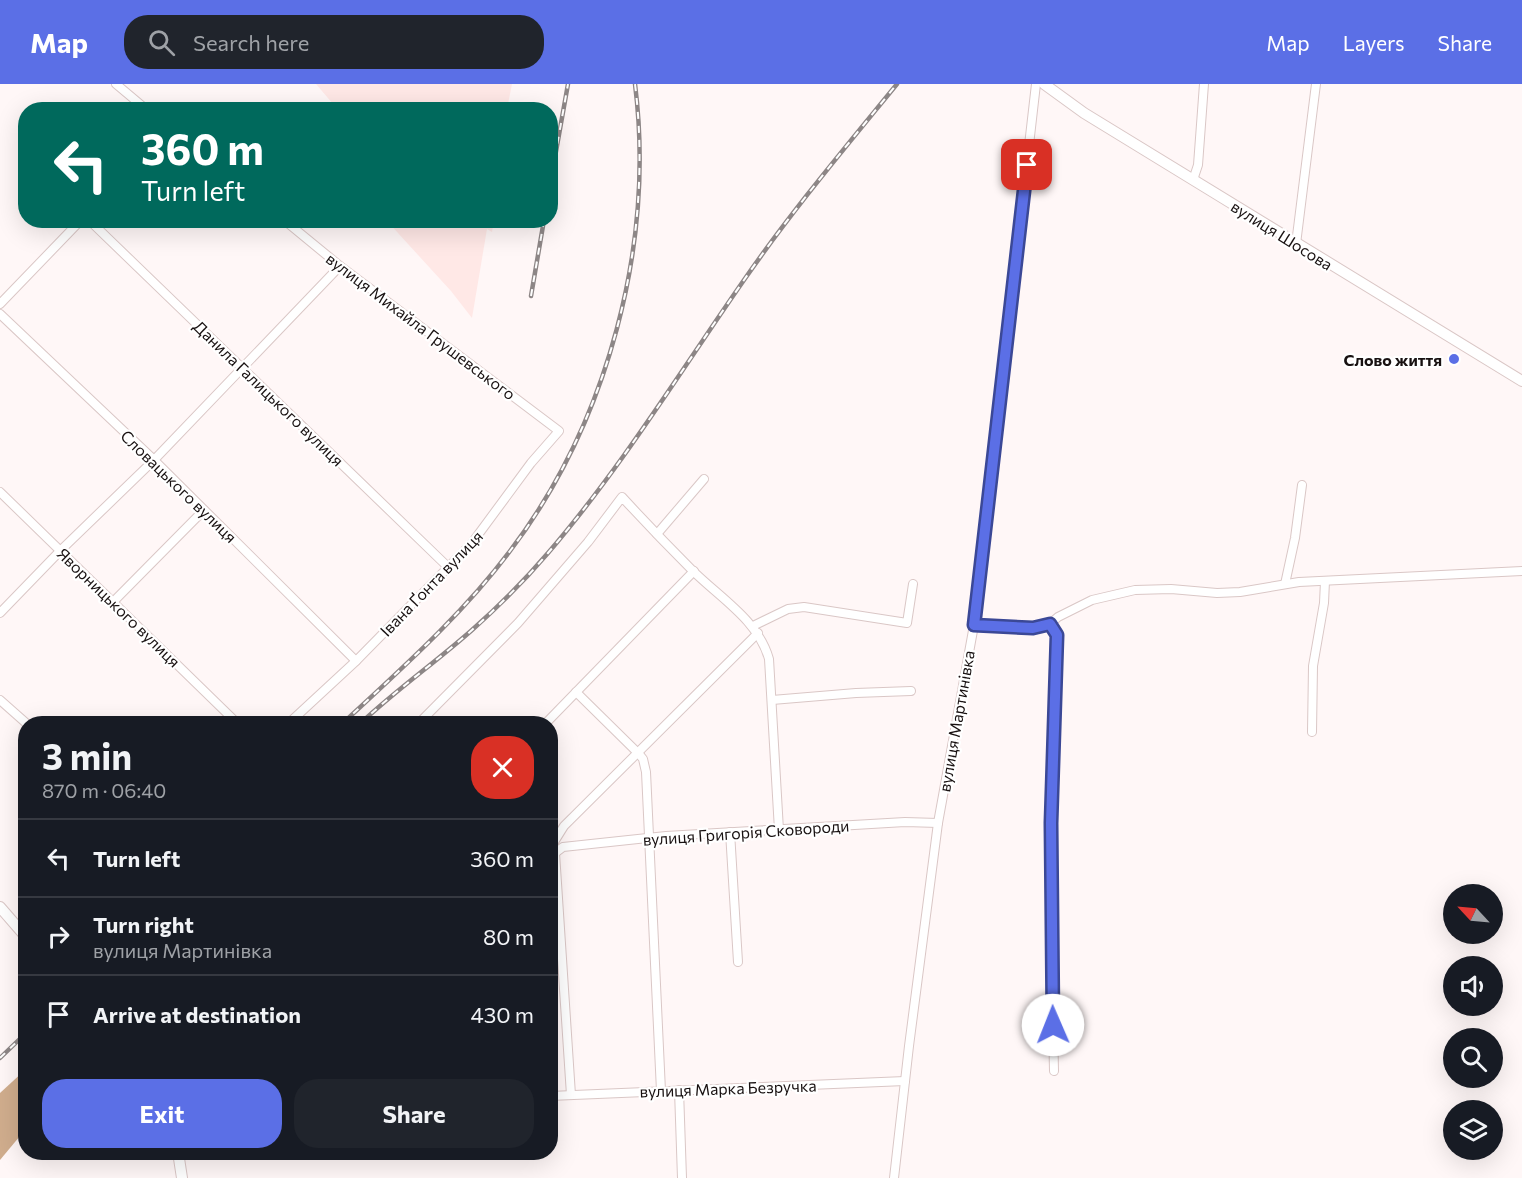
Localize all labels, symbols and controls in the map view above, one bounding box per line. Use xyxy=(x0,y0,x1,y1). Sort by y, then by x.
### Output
search box xyxy=(124,15,544,69)
text: Map xyxy=(30,25,88,59)
icon: search xyxy=(145,26,178,59)
text: Search here xyxy=(193,29,309,56)
text: Map xyxy=(1266,30,1310,55)
text: Layers xyxy=(1343,30,1405,55)
text: Share xyxy=(1438,30,1492,55)
text: 360 m xyxy=(141,122,264,174)
icon: left xyxy=(42,126,120,204)
pin xyxy=(1001,139,1052,190)
icon: arrive xyxy=(1010,148,1043,181)
text: Turn left xyxy=(141,174,245,207)
street label: вулиця Шосова xyxy=(1228,196,1336,274)
street label: вулиця Михайла Грушевського xyxy=(323,249,519,403)
street label: Данила Галицького вулиця xyxy=(190,316,348,470)
place label: Слово життя xyxy=(1343,350,1442,369)
marker: Слово життя xyxy=(1447,352,1461,366)
street label: Словацького вулиця xyxy=(117,426,241,546)
street label: Івана Ґонта вулиця xyxy=(376,526,486,640)
street label: Яворницького вулиця xyxy=(54,543,184,671)
street label: вулиця Мартинівка xyxy=(934,649,978,793)
text: 3 min xyxy=(42,733,132,777)
button: close xyxy=(471,736,534,799)
text: 870 m · 06:40 xyxy=(42,778,166,802)
street label: вулиця Григорія Сковороди xyxy=(642,815,850,849)
icon: left xyxy=(42,842,75,875)
text: Turn left xyxy=(93,845,180,872)
text: 360 m xyxy=(470,845,534,872)
north arrow xyxy=(1443,884,1503,944)
map controls xyxy=(1443,884,1503,1160)
text: Turn right xyxy=(93,911,194,938)
icon: right xyxy=(42,920,75,953)
text: 80 m xyxy=(483,923,534,950)
text: вулиця Мартинівка xyxy=(93,938,272,962)
button: sound xyxy=(1443,956,1503,1016)
position arrow xyxy=(1021,993,1085,1057)
icon: arrive xyxy=(42,998,75,1031)
text: Arrive at destination xyxy=(93,1001,301,1028)
text: 430 m xyxy=(470,1001,534,1028)
button: search xyxy=(1443,1028,1503,1088)
street label: вулиця Марка Безручка xyxy=(639,1075,817,1101)
button: Exit xyxy=(42,1079,282,1148)
button: Share xyxy=(294,1079,534,1148)
button: layers xyxy=(1443,1100,1503,1160)

